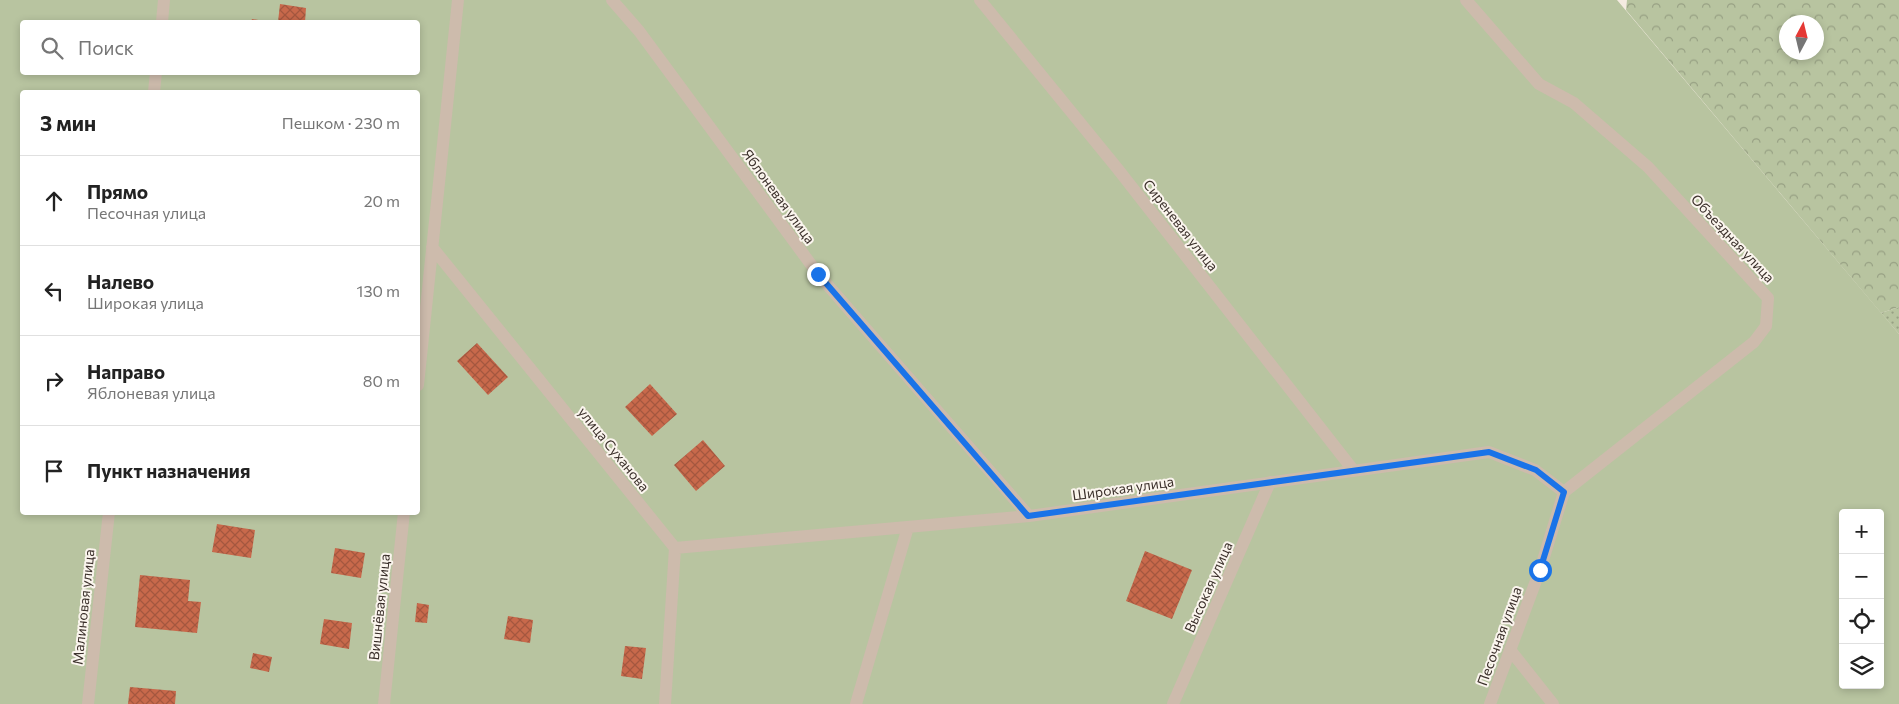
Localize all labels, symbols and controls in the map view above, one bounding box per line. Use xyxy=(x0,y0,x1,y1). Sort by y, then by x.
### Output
north arrow xyxy=(1779,15,1824,60)
search box xyxy=(20,20,420,75)
icon: search xyxy=(38,34,66,62)
text: Поиск xyxy=(78,36,134,59)
text: 3 мин xyxy=(40,110,96,135)
text: Пешком · 230 m xyxy=(282,113,400,132)
street label: Яблоневая улица xyxy=(739,145,819,247)
street label: Сиреневая улица xyxy=(1140,176,1222,274)
text: Прямо xyxy=(87,180,148,203)
icon: ahead xyxy=(40,187,68,215)
street label: Объездная улица xyxy=(1688,190,1778,286)
text: 20 m xyxy=(364,191,400,210)
text: Песочная улица xyxy=(87,203,206,222)
route end xyxy=(807,263,830,286)
text: Налево xyxy=(87,270,154,293)
icon: left xyxy=(40,277,68,305)
text: 130 m xyxy=(357,281,400,300)
text: Широкая улица xyxy=(87,293,204,312)
text: Направо xyxy=(87,360,165,383)
icon: right xyxy=(40,367,68,395)
text: 80 m xyxy=(363,371,400,390)
text: Яблоневая улица xyxy=(87,383,216,402)
street label: улица Суханова xyxy=(575,404,653,494)
icon: arrive xyxy=(40,457,68,485)
text: Пункт назначения xyxy=(87,459,250,482)
street label: Широкая улица xyxy=(1071,472,1175,504)
map controls xyxy=(1839,509,1884,689)
button: + xyxy=(1839,509,1884,554)
street label: Высокая улица xyxy=(1180,539,1236,635)
street label: Малиновая улица xyxy=(68,548,98,666)
street label: Вишнёвая улица xyxy=(365,553,393,661)
button: − xyxy=(1839,554,1884,599)
route start xyxy=(1529,559,1552,582)
street label: Песочная улица xyxy=(1473,584,1525,688)
button: locate xyxy=(1839,599,1884,644)
button: layers xyxy=(1839,644,1884,689)

